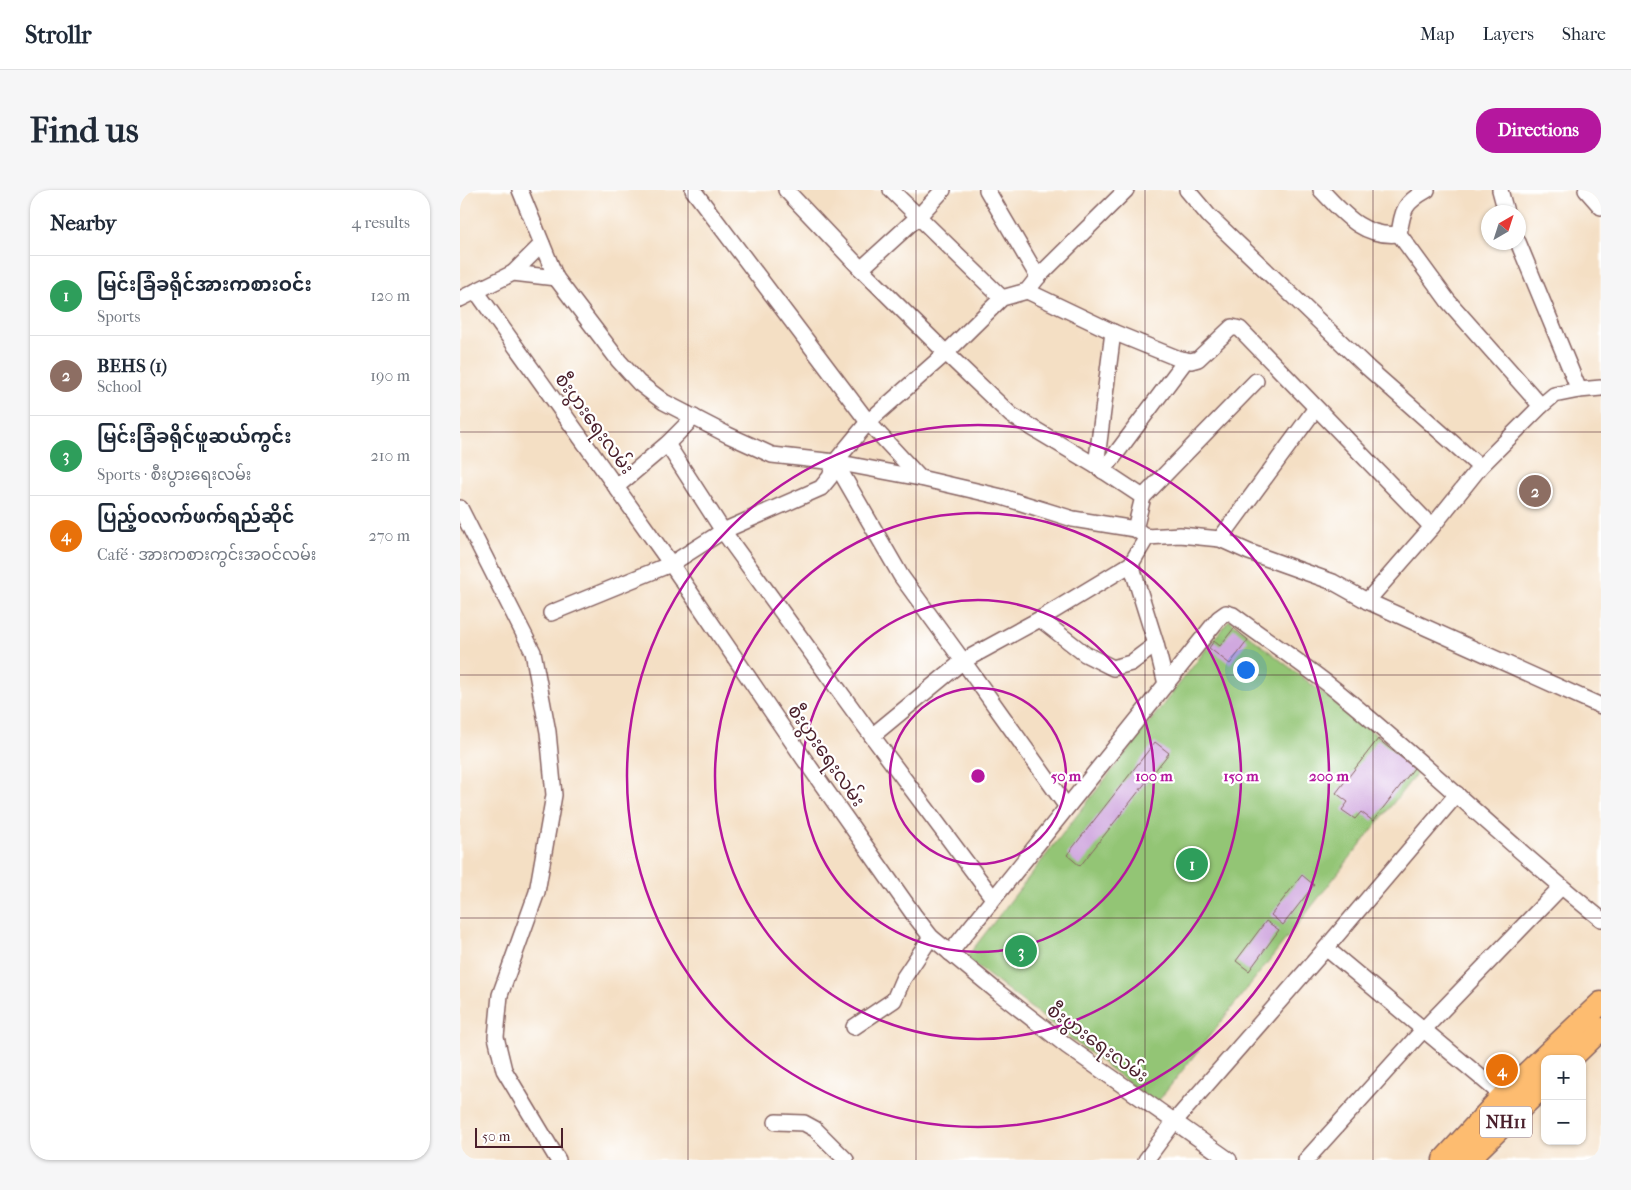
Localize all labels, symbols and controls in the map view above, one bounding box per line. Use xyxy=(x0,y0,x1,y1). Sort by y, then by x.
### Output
text: Strollr xyxy=(25,21,92,49)
text: Map xyxy=(1420,24,1454,45)
text: Layers xyxy=(1482,24,1534,45)
text: Share xyxy=(1562,24,1606,45)
button: Directions xyxy=(1476,108,1601,153)
text: Find us xyxy=(30,110,139,151)
north arrow xyxy=(1481,205,1526,250)
text: Nearby xyxy=(50,211,116,235)
text: 4 results xyxy=(352,213,410,232)
text: မြင်းခြံခရိုင်အားကစားဝင်း xyxy=(97,274,312,296)
text: 1 xyxy=(63,286,69,305)
text: 120 m xyxy=(371,286,410,305)
text: Sports xyxy=(97,307,140,326)
text: BEHS (1) xyxy=(97,355,167,377)
text: 2 xyxy=(62,366,70,385)
text: 190 m xyxy=(370,366,410,385)
street label: စီးပွားရေးလမ်း xyxy=(547,366,641,481)
text: School xyxy=(97,377,142,396)
text: မြင်းခြံခရိုင်ဖူဆယ်ကွင်း xyxy=(97,426,291,448)
text: 3 xyxy=(63,446,69,465)
text: 210 m xyxy=(371,446,410,465)
text: Sports · စီးပွားရေးလမ်း xyxy=(97,465,251,484)
pin: 2 xyxy=(1519,472,1551,510)
text: ပြည့်ဝလက်ဖက်ရည်ဆိုင် xyxy=(97,506,295,528)
text: 4 xyxy=(61,526,71,545)
text: 270 m xyxy=(369,526,410,545)
text: Café · အားကစားကွင်းအဝင်လမ်း xyxy=(97,545,316,564)
your location xyxy=(1233,657,1259,683)
street label: စီးပွားရေးလမ်း xyxy=(780,698,873,813)
centre of rings xyxy=(969,767,987,785)
text: 50 m xyxy=(1051,767,1082,785)
text: 100 m xyxy=(1135,767,1173,785)
text: 150 m xyxy=(1223,767,1259,785)
text: 200 m xyxy=(1309,767,1349,785)
pin: 1 xyxy=(1176,845,1208,883)
pin: 3 xyxy=(1005,932,1037,970)
street label: စီးပွားရေးလမ်း xyxy=(1040,996,1155,1090)
pin: 4 xyxy=(1486,1051,1518,1089)
map controls xyxy=(1541,1055,1586,1145)
button: + xyxy=(1541,1055,1586,1100)
button: − xyxy=(1541,1100,1586,1145)
road number: NH11 xyxy=(1480,1106,1532,1138)
scale bar xyxy=(475,1125,562,1148)
text: 50 m xyxy=(482,1128,510,1145)

